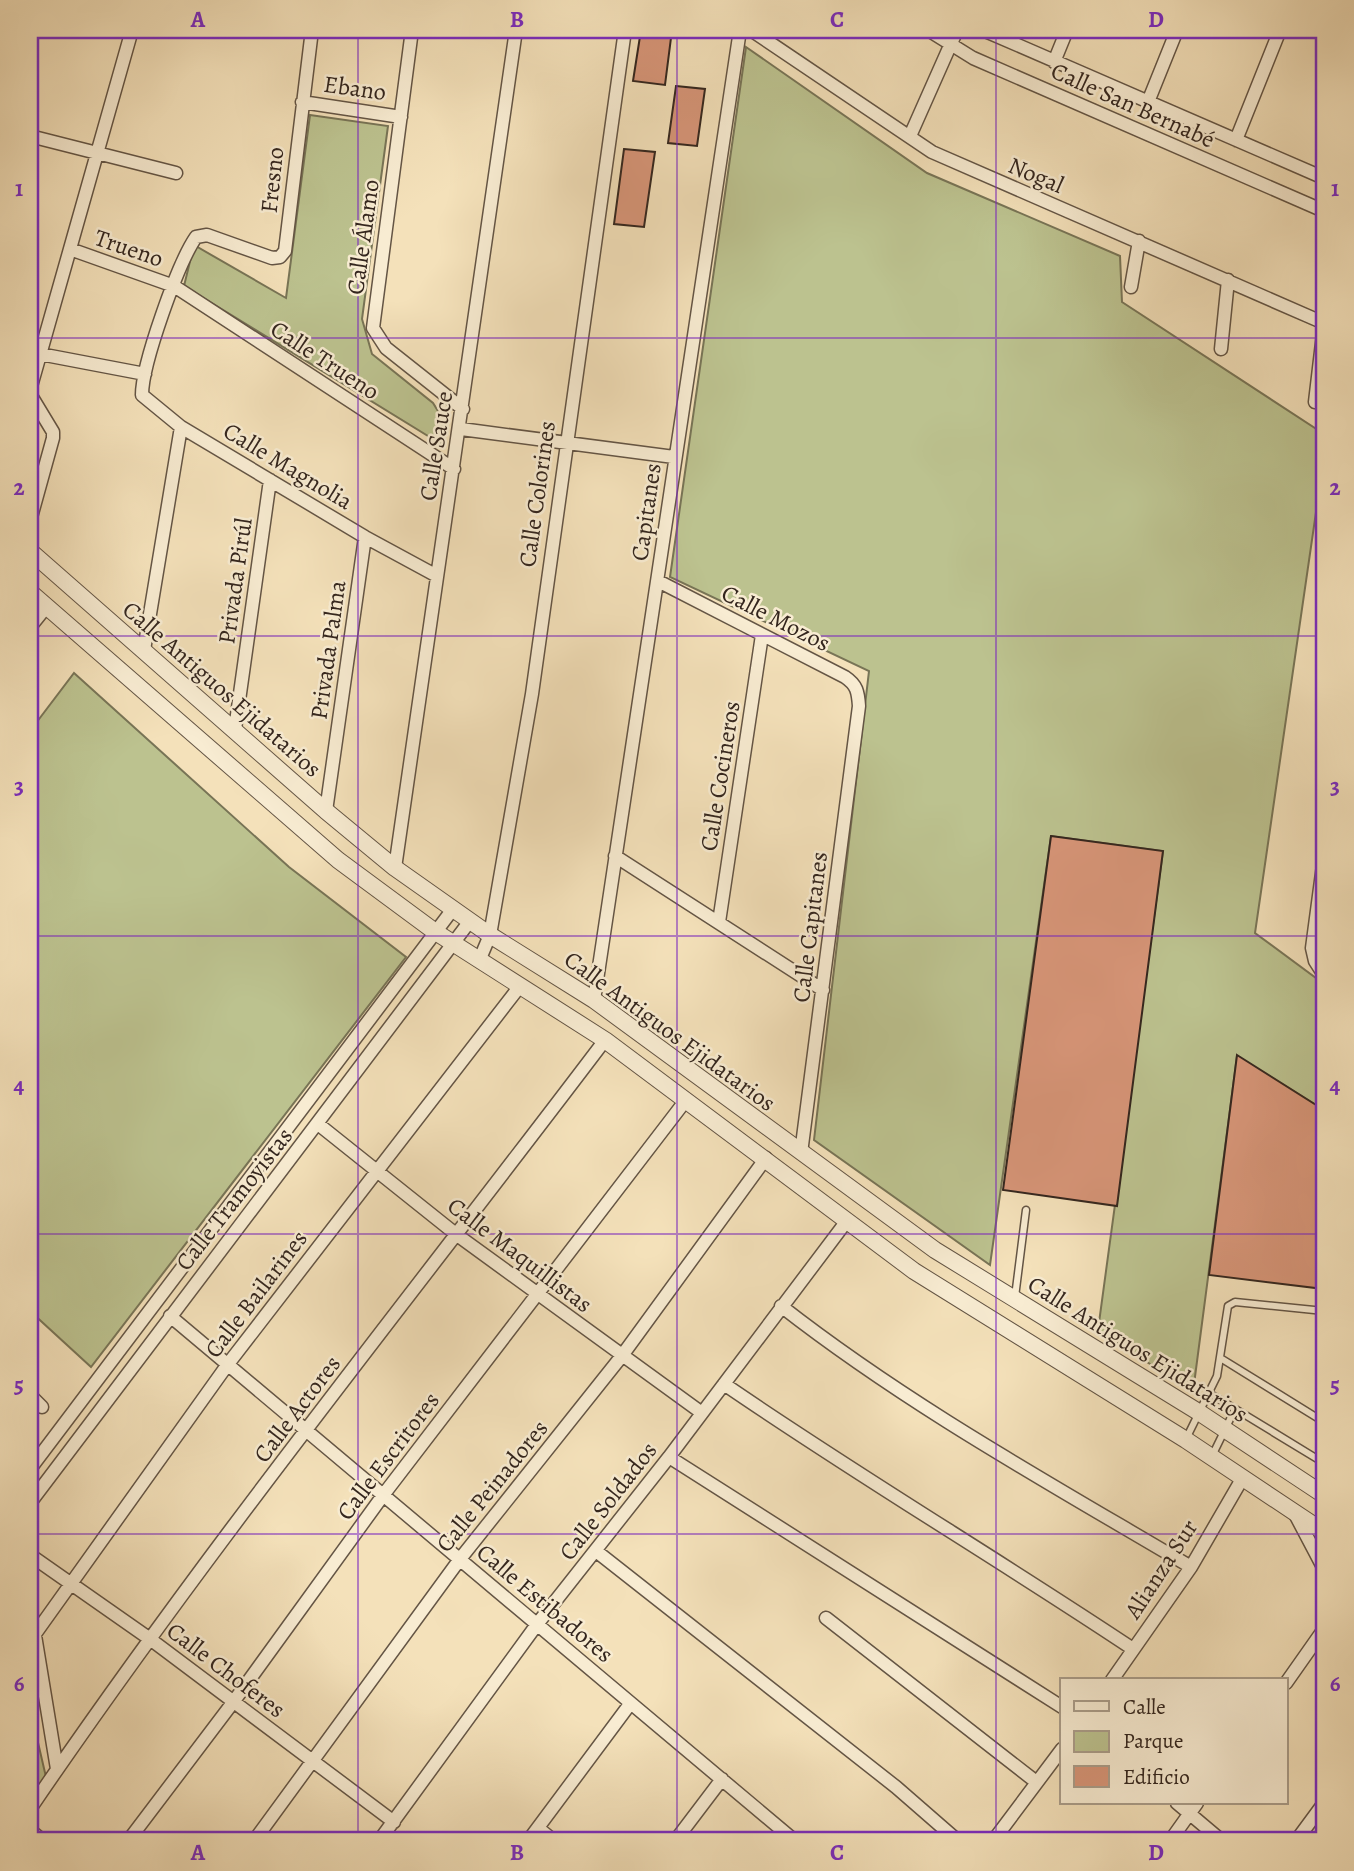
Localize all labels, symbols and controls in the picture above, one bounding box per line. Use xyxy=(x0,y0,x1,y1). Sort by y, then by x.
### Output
text: A xyxy=(190,4,206,35)
text: B xyxy=(510,4,524,35)
text: C xyxy=(830,4,844,35)
text: D xyxy=(1148,4,1164,35)
street label: Calle San Bernabé xyxy=(1046,55,1220,155)
street label: Ebano xyxy=(322,68,388,108)
street label: Fresno xyxy=(253,145,291,215)
street label: Nogal xyxy=(1003,149,1069,201)
text: 1 xyxy=(15,173,23,204)
text: 1 xyxy=(1331,173,1339,204)
street label: Calle Álamo xyxy=(339,177,387,297)
street label: Trueno xyxy=(90,221,168,275)
street label: Calle Trueno xyxy=(264,313,386,407)
street label: Calle Sauce xyxy=(412,389,460,503)
street label: Calle Magnolia xyxy=(217,415,359,518)
street label: Calle Colorines xyxy=(511,419,563,569)
street label: Capitanes xyxy=(623,461,669,563)
text: 2 xyxy=(13,472,25,503)
text: 2 xyxy=(1329,472,1341,503)
street label: Privada Pirúl xyxy=(210,516,260,646)
street label: Calle Mozos xyxy=(716,577,836,659)
street label: Privada Palma xyxy=(302,578,354,722)
street label: Calle Antiguos Ejidatarios xyxy=(116,594,328,784)
street label: Calle Cocineros xyxy=(692,699,748,853)
text: 3 xyxy=(14,771,24,802)
text: 3 xyxy=(1330,771,1340,802)
street label: Calle Capitanes xyxy=(785,850,835,1004)
street label: Calle Antiguos Ejidatarios xyxy=(558,943,782,1119)
text: 4 xyxy=(14,1070,25,1101)
text: 4 xyxy=(1330,1070,1341,1101)
street label: Calle Tramoyistas xyxy=(168,1121,300,1277)
street label: Calle Maquillistas xyxy=(441,1190,599,1320)
street label: Calle Bailarines xyxy=(197,1224,315,1364)
street label: Calle Antiguos Ejidatarios xyxy=(1022,1268,1254,1430)
street label: Calle Actores xyxy=(246,1349,348,1469)
text: 5 xyxy=(14,1369,24,1400)
text: 5 xyxy=(1330,1369,1340,1400)
street label: Calle Escritores xyxy=(329,1385,447,1527)
street label: Calle Peinadores xyxy=(429,1413,555,1559)
street label: Calle Soldados xyxy=(552,1435,664,1567)
street label: Alianza Sur xyxy=(1116,1513,1205,1626)
street label: Calle Estibadores xyxy=(470,1536,620,1670)
street label: Calle Choferes xyxy=(160,1615,292,1725)
text: 6 xyxy=(14,1668,25,1699)
text: 6 xyxy=(1330,1668,1341,1699)
legend xyxy=(1060,1678,1288,1804)
text: Calle xyxy=(1123,1693,1166,1721)
text: Parque xyxy=(1123,1727,1183,1755)
text: Edificio xyxy=(1123,1763,1190,1791)
text: A xyxy=(190,1837,206,1868)
text: B xyxy=(510,1837,524,1868)
text: C xyxy=(830,1837,844,1868)
text: D xyxy=(1148,1837,1164,1868)

